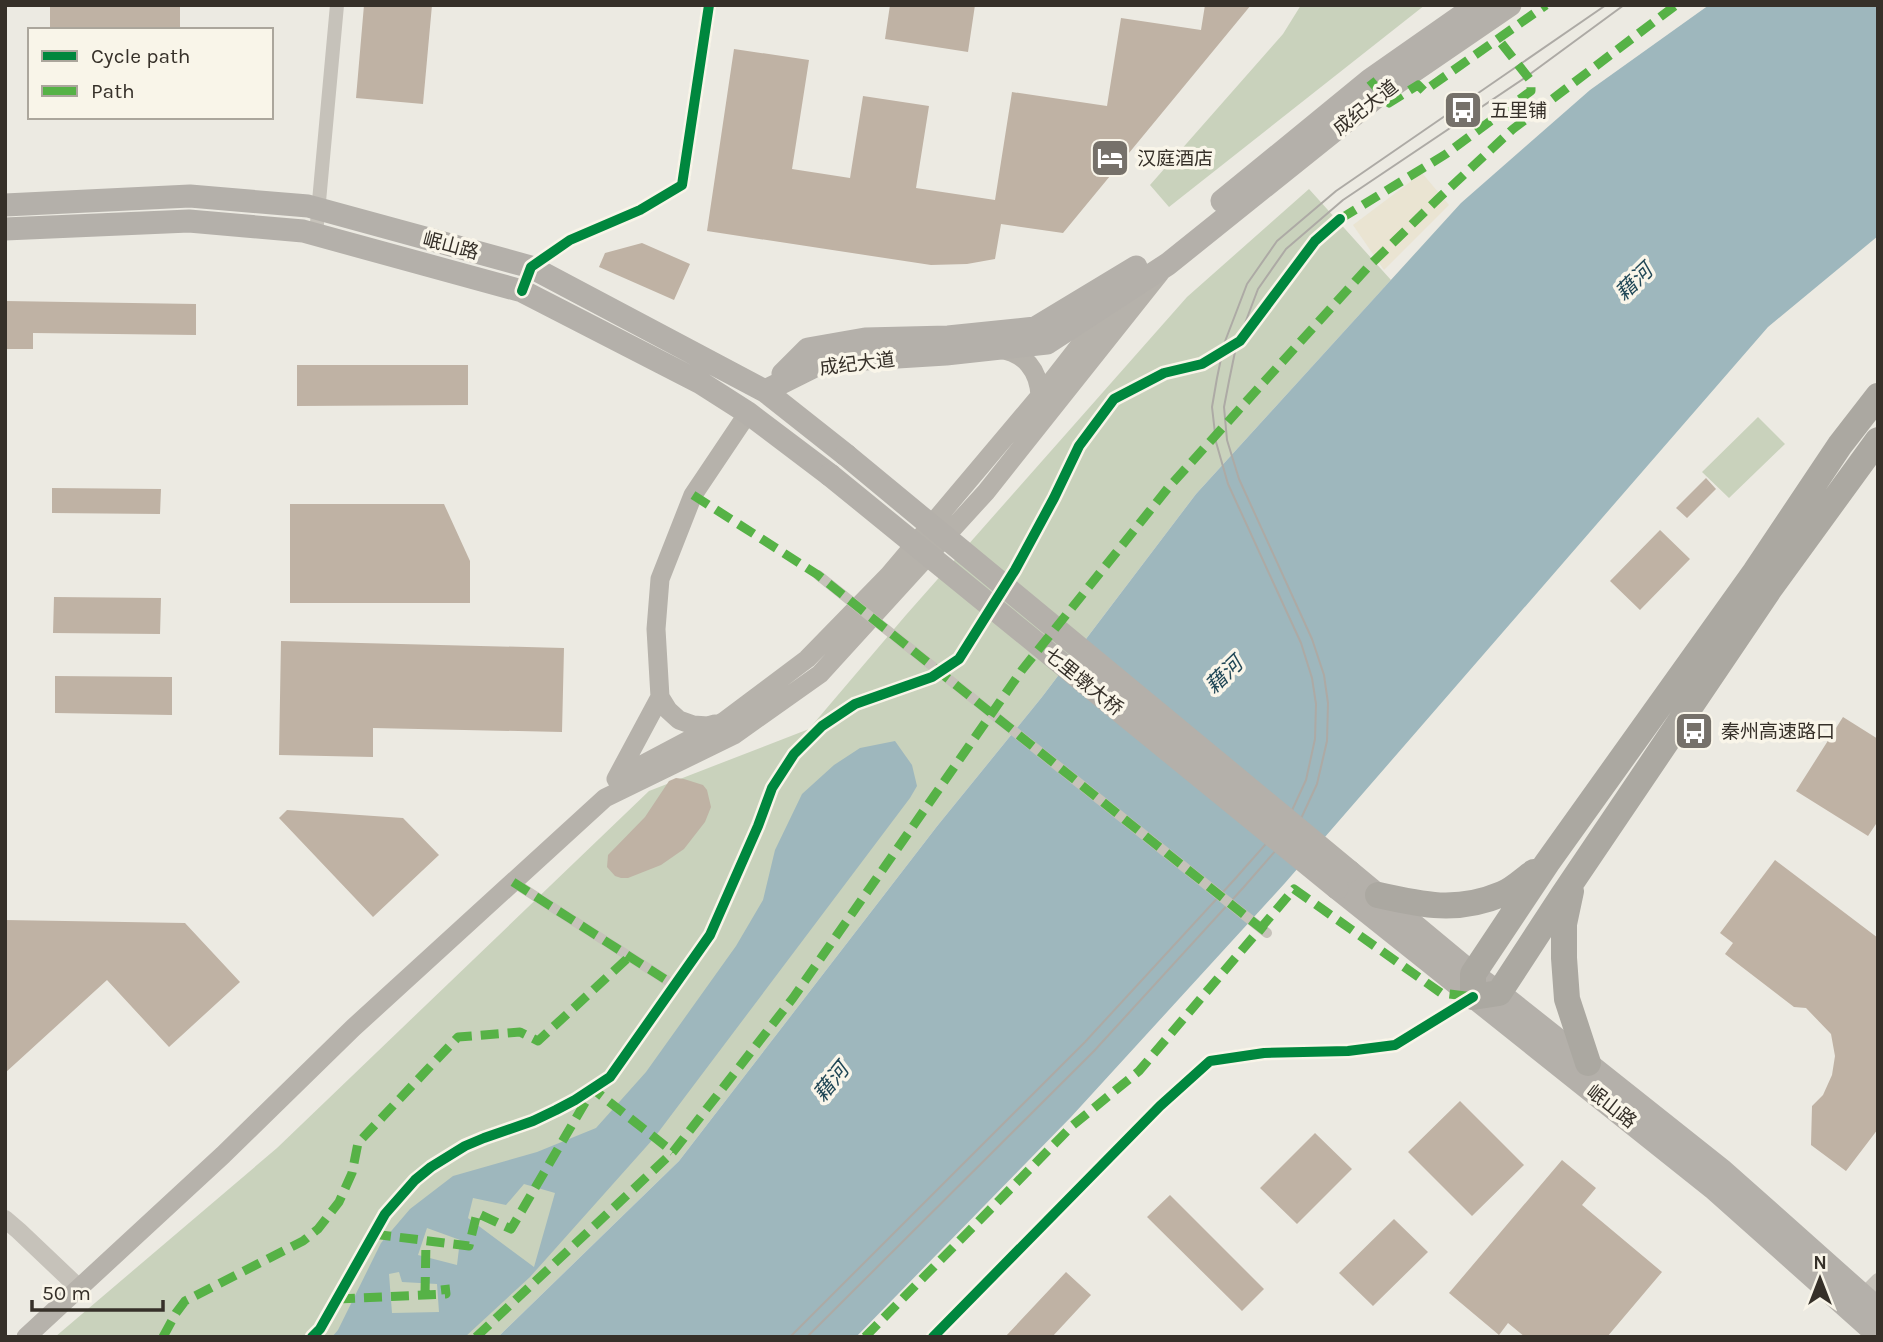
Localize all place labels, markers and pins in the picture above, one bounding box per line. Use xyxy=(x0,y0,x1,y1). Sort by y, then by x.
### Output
bus stop icon: 五里铺 xyxy=(1442,89,1484,131)
place label: 五里铺 xyxy=(1490,100,1547,122)
hotel icon: 汉庭酒店 xyxy=(1089,137,1131,179)
place label: 汉庭酒店 xyxy=(1137,148,1213,170)
bus stop icon: 秦州高速路口 xyxy=(1673,710,1715,752)
place label: 秦州高速路口 xyxy=(1721,721,1835,743)

